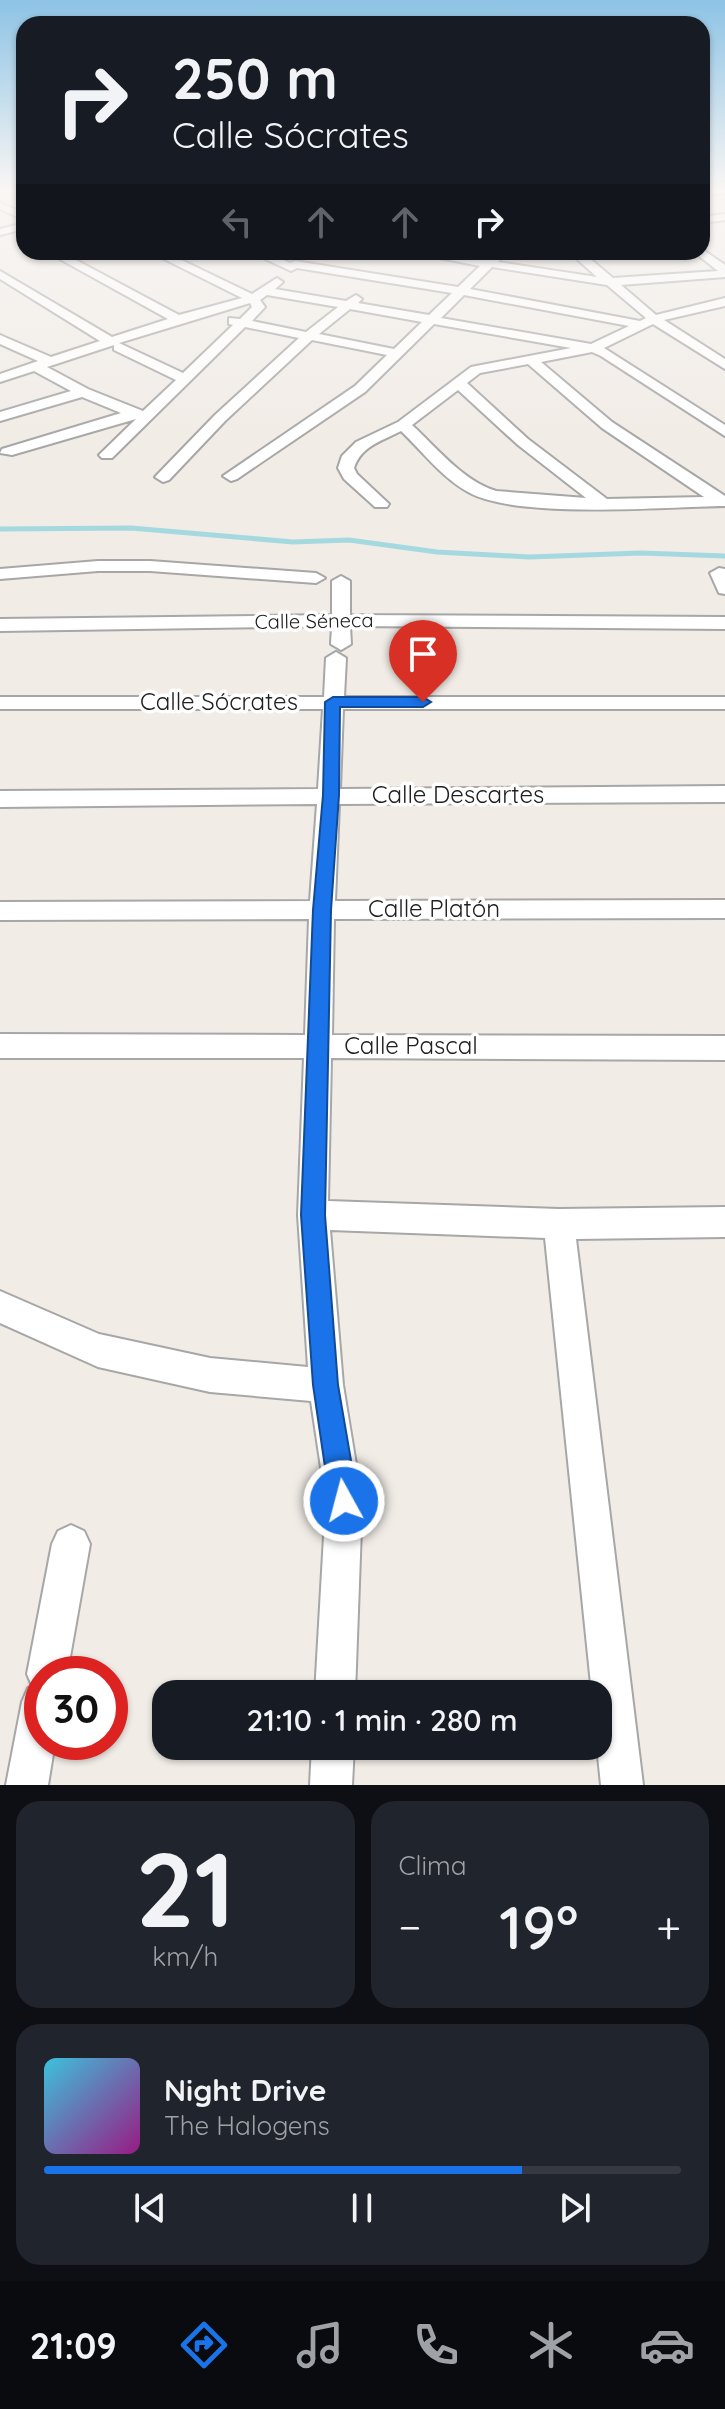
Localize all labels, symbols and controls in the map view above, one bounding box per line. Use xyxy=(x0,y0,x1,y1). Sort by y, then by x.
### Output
text: 250 m xyxy=(172,43,338,113)
icon: right xyxy=(40,48,144,152)
text: Calle Sócrates xyxy=(172,112,409,157)
icon: left xyxy=(215,200,259,244)
icon: ahead xyxy=(299,200,343,244)
icon: ahead xyxy=(383,200,427,244)
icon: right xyxy=(467,200,511,244)
street label: Calle Séneca xyxy=(254,607,374,634)
pin xyxy=(389,620,457,702)
icon: arrive xyxy=(401,632,445,676)
street label: Calle Sócrates xyxy=(140,686,298,716)
street label: Calle Descartes xyxy=(372,779,544,809)
street label: Calle Platón xyxy=(368,893,500,923)
street label: Calle Pascal xyxy=(344,1030,478,1060)
position arrow xyxy=(302,1459,386,1543)
speed limit sign: 30 xyxy=(24,1656,128,1760)
text: 21:10 · 1 min · 280 m xyxy=(247,1701,518,1739)
text: 21 xyxy=(135,1823,235,1953)
text: Clima xyxy=(399,1849,467,1882)
text: 19° xyxy=(499,1889,578,1964)
text: − xyxy=(399,1899,421,1954)
text: + xyxy=(656,1899,681,1954)
text: km/h xyxy=(152,1940,218,1973)
text: Night Drive xyxy=(164,2071,326,2109)
text: The Halogens xyxy=(164,2109,330,2142)
icon: previous xyxy=(128,2186,172,2230)
icon: pause xyxy=(340,2186,384,2230)
icon: next xyxy=(553,2186,597,2230)
icon: directions xyxy=(176,2317,232,2373)
icon: music xyxy=(292,2317,348,2373)
icon: phone xyxy=(408,2317,464,2373)
icon: climate xyxy=(523,2317,579,2373)
icon: car xyxy=(639,2317,695,2373)
text: 21:09 xyxy=(30,2323,117,2368)

